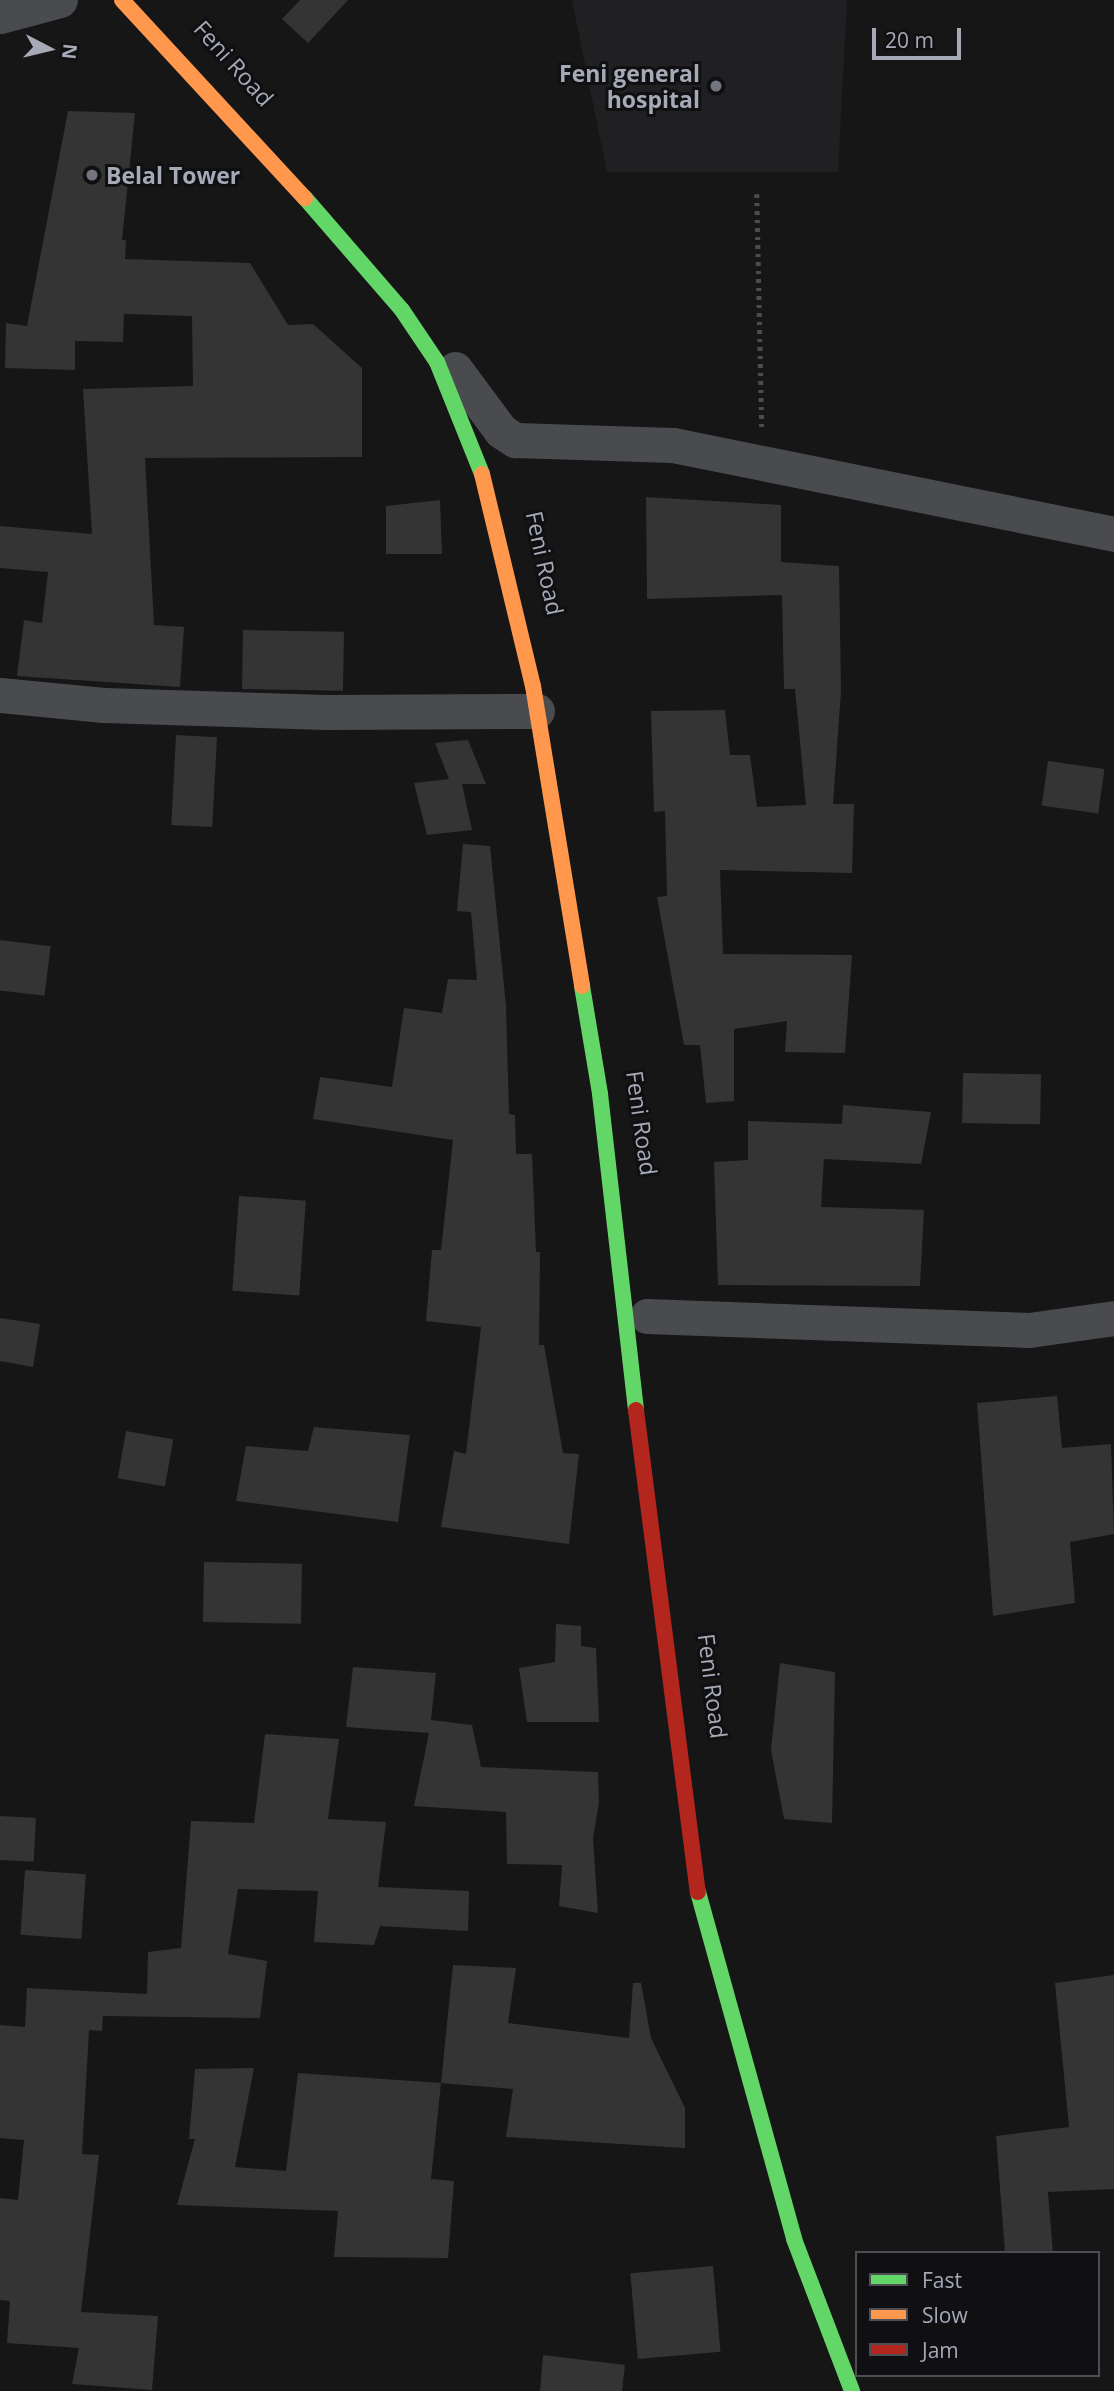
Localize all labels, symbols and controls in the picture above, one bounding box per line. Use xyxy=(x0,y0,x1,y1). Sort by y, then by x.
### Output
north arrow xyxy=(14,14,84,84)
scale bar xyxy=(876,14,965,58)
street label: Feni Road xyxy=(188,15,280,111)
text: 20 m xyxy=(885,26,934,54)
text: N xyxy=(56,42,84,61)
place label: Feni general hospital xyxy=(559,59,700,113)
marker: Feni general hospital xyxy=(706,76,726,96)
place label: Belal Tower xyxy=(106,161,240,189)
marker: Belal Tower xyxy=(84,167,100,183)
street label: Feni Road xyxy=(521,509,569,617)
street label: Feni Road xyxy=(621,1069,663,1177)
street label: Feni Road xyxy=(693,1632,733,1740)
legend xyxy=(855,2251,1100,2377)
text: Fast xyxy=(922,2266,962,2294)
text: Slow xyxy=(922,2301,968,2329)
text: Jam xyxy=(922,2336,959,2364)

